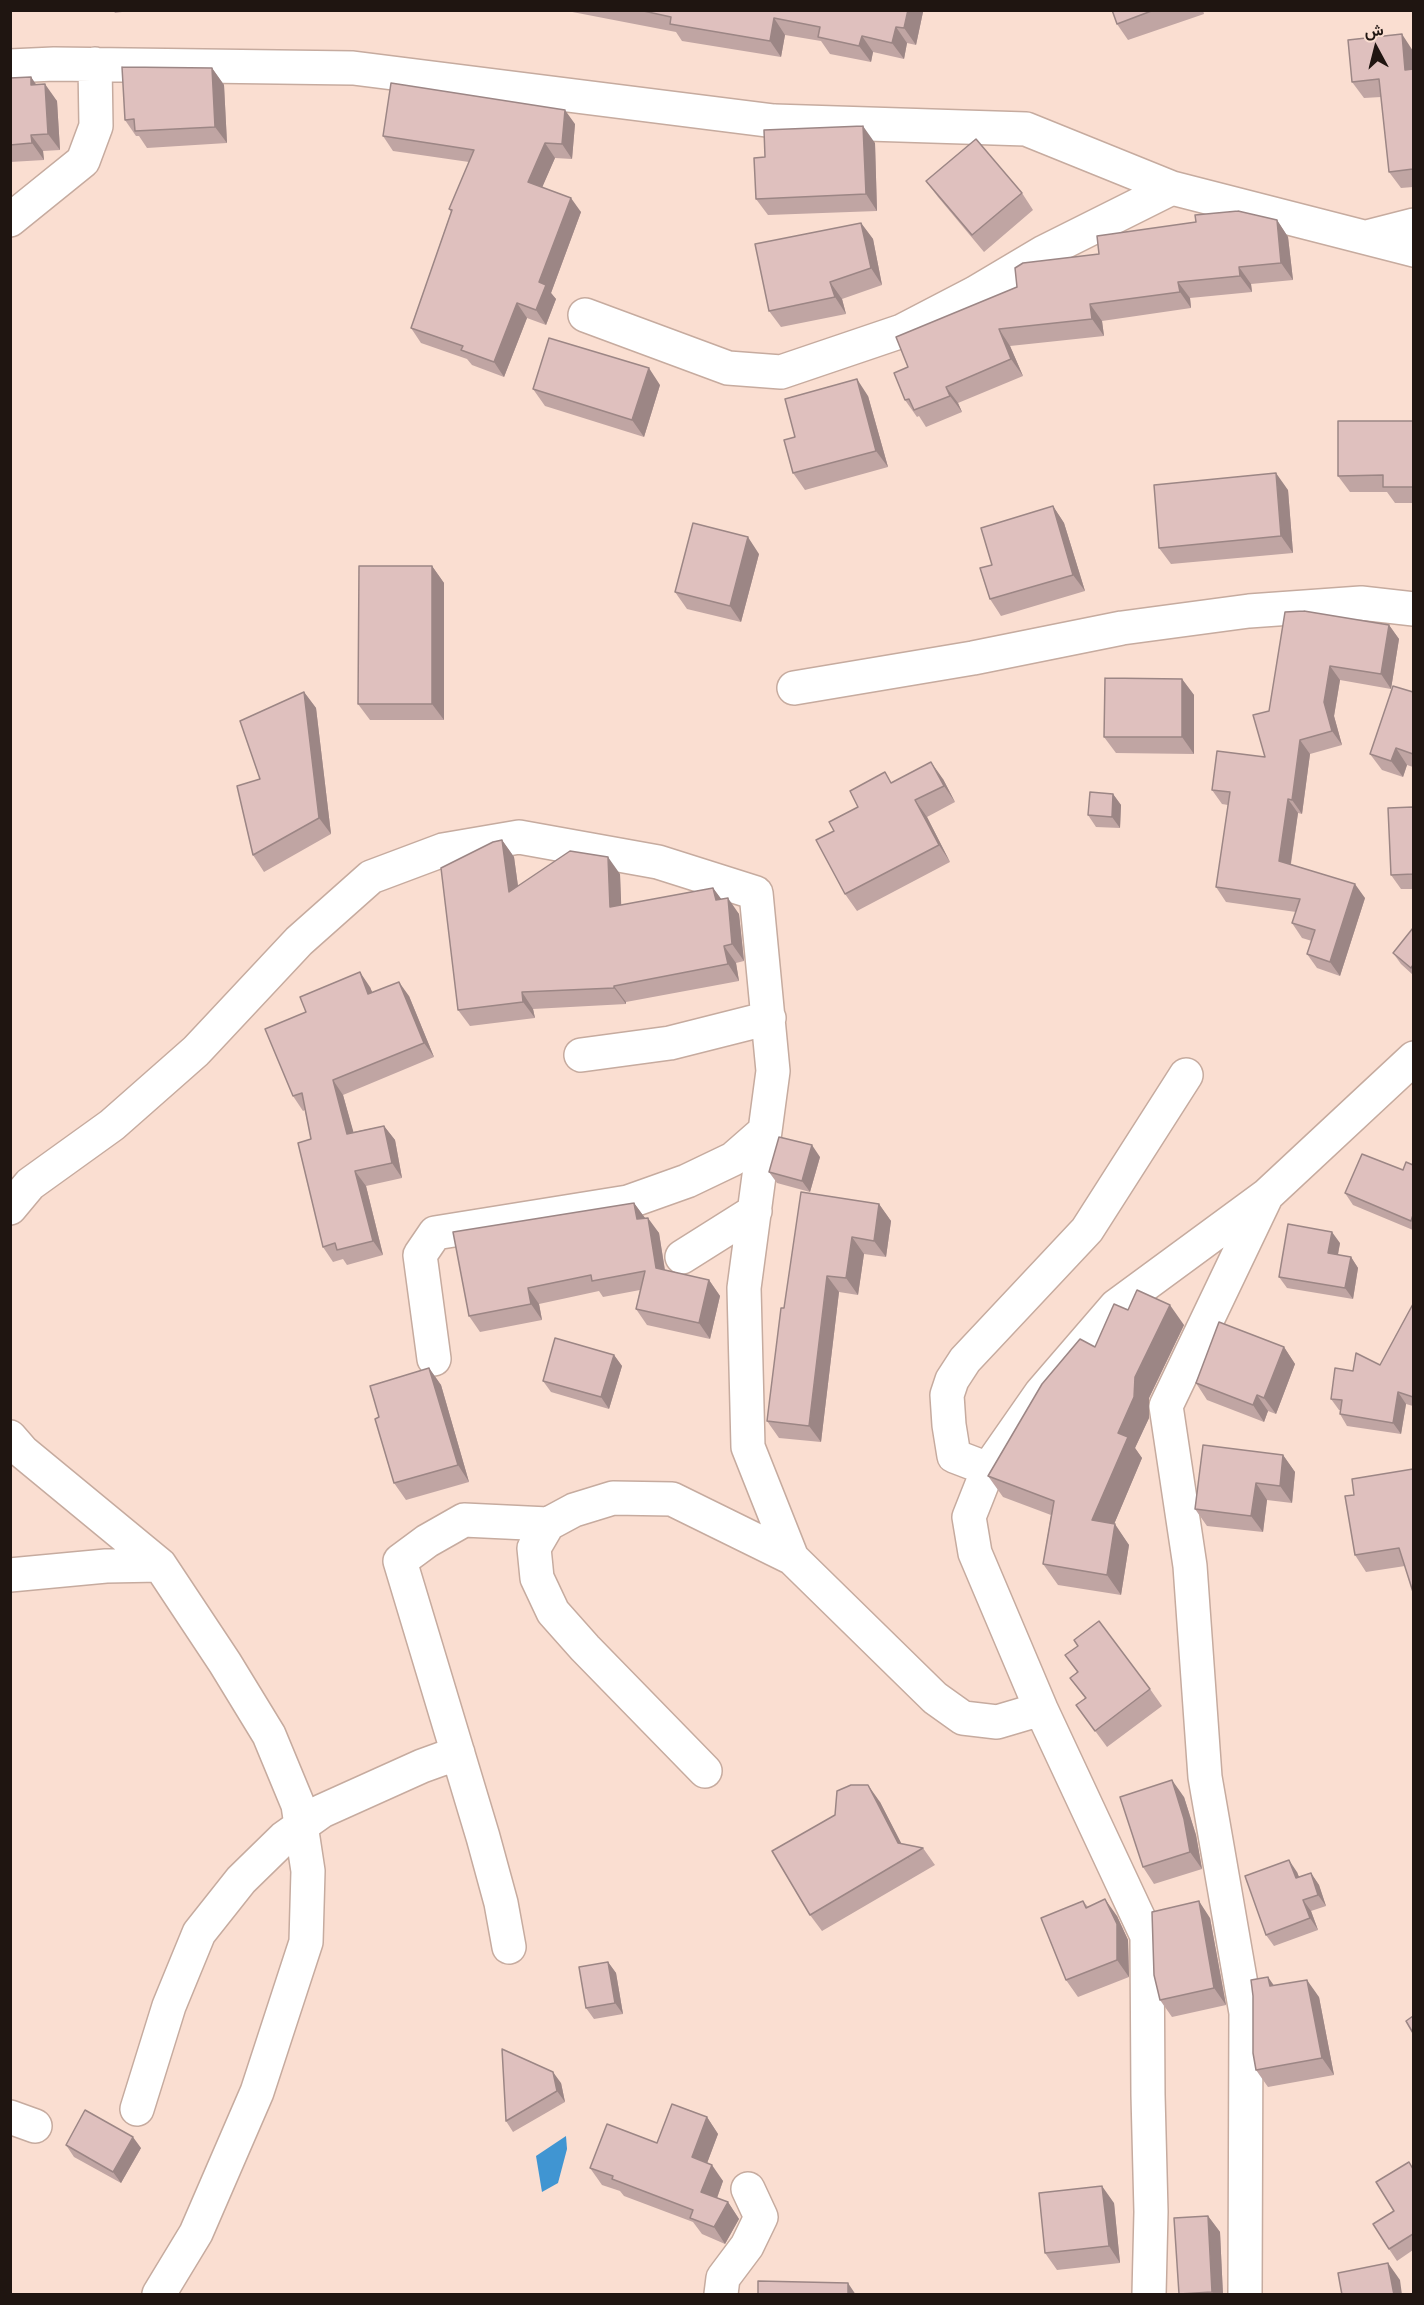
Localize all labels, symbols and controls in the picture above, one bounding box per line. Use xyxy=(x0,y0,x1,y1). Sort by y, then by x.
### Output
north arrow xyxy=(1346,18,1406,78)
text: ش xyxy=(1363,18,1385,42)

